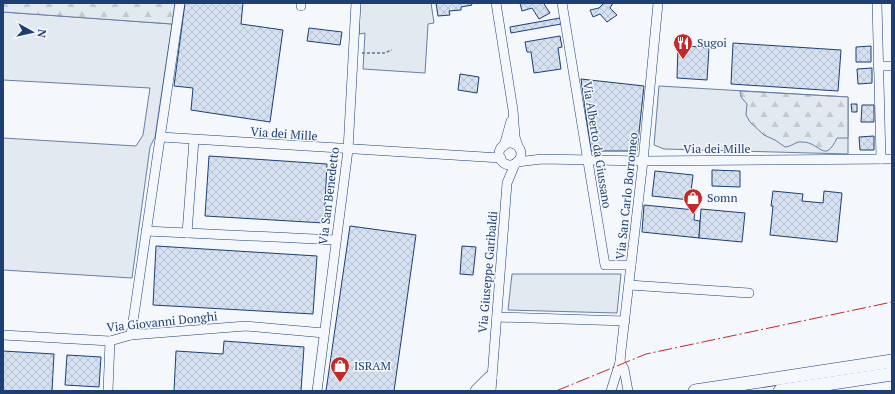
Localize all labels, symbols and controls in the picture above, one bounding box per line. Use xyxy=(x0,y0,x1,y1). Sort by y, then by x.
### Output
north arrow xyxy=(12,12,52,52)
text: N xyxy=(34,28,49,39)
restaurant icon: Sugoi xyxy=(672,32,694,60)
place label: Sugoi xyxy=(697,35,727,50)
street label: Via Alberto da Giussano xyxy=(580,80,615,210)
street label: Via dei Mille xyxy=(250,124,318,143)
street label: Via San Carlo Borromeo xyxy=(612,131,641,260)
street label: Via dei Mille xyxy=(683,141,751,156)
street label: Via San Benedetto xyxy=(315,146,342,246)
shop icon: Somn xyxy=(682,187,704,215)
place label: Somn xyxy=(707,190,738,205)
street label: Via Giuseppe Garibaldi xyxy=(475,210,500,334)
street label: Via Giovanni Donghi xyxy=(106,308,218,335)
shop icon: ISRAM xyxy=(329,355,351,383)
place label: ISRAM xyxy=(354,358,391,373)

